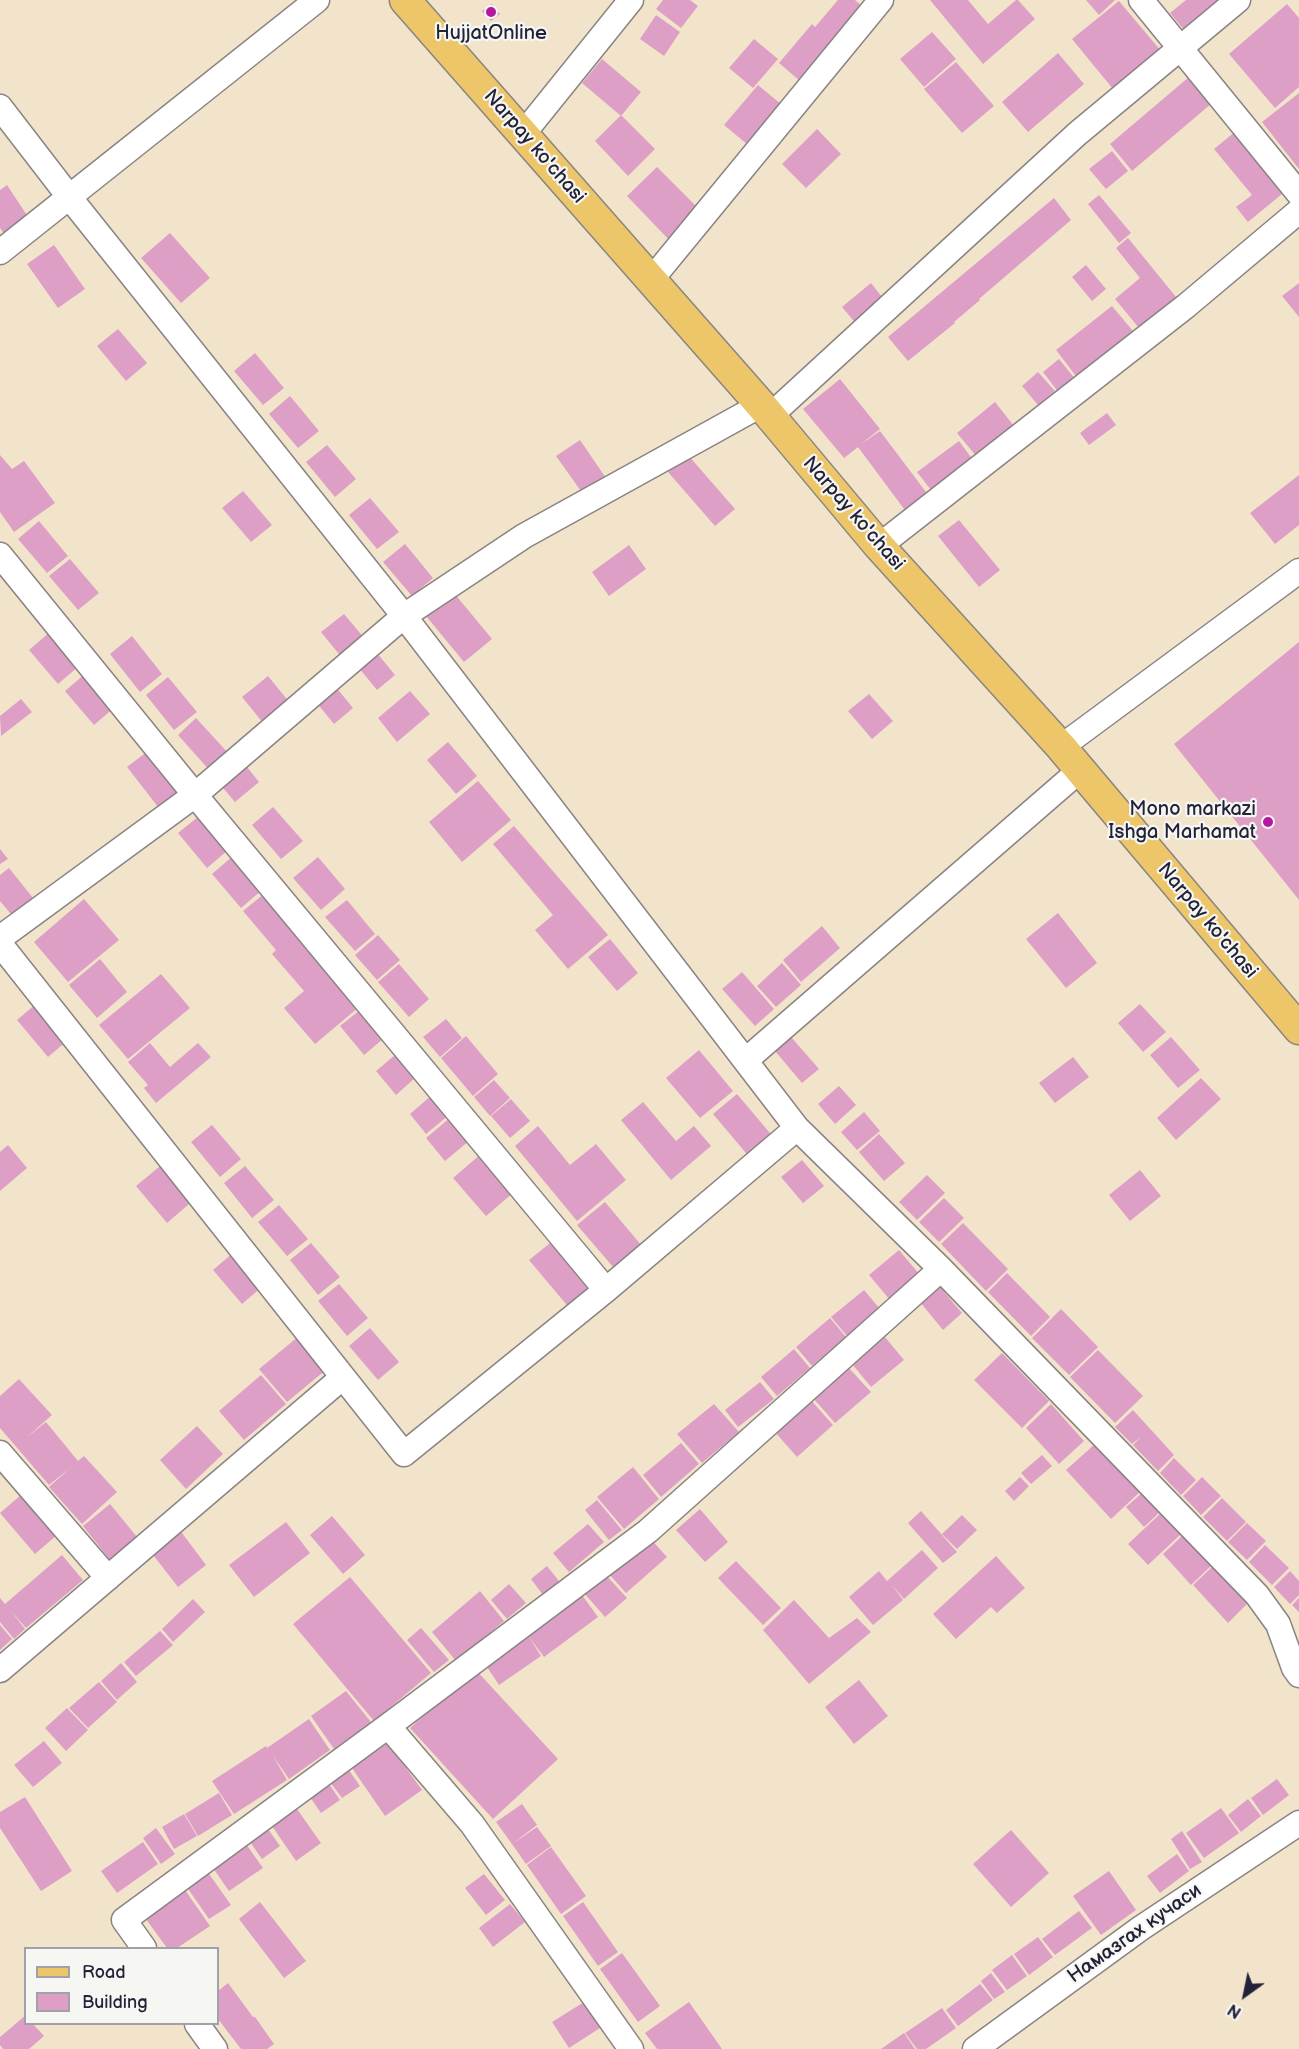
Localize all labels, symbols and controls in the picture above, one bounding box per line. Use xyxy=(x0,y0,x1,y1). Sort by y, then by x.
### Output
marker: HujjatOnline xyxy=(484,5,498,19)
place label: HujjatOnline xyxy=(435,22,547,46)
street label: Narpay ko'chasi xyxy=(478,85,590,209)
street label: Narpay ko'chasi xyxy=(797,452,909,576)
place label: Mono markazi Ishga Marhamat xyxy=(1108,798,1256,845)
marker: Mono markazi Ishga Marhamat xyxy=(1261,815,1275,829)
street label: Narpay ko'chasi xyxy=(1152,858,1262,984)
street label: Намазгах кучаси xyxy=(1063,1879,1207,1989)
legend xyxy=(24,1947,219,2025)
text: Road xyxy=(82,1962,126,1983)
north arrow xyxy=(1215,1965,1275,2025)
text: Building xyxy=(82,1992,148,2013)
text: N xyxy=(1225,1999,1245,2022)

